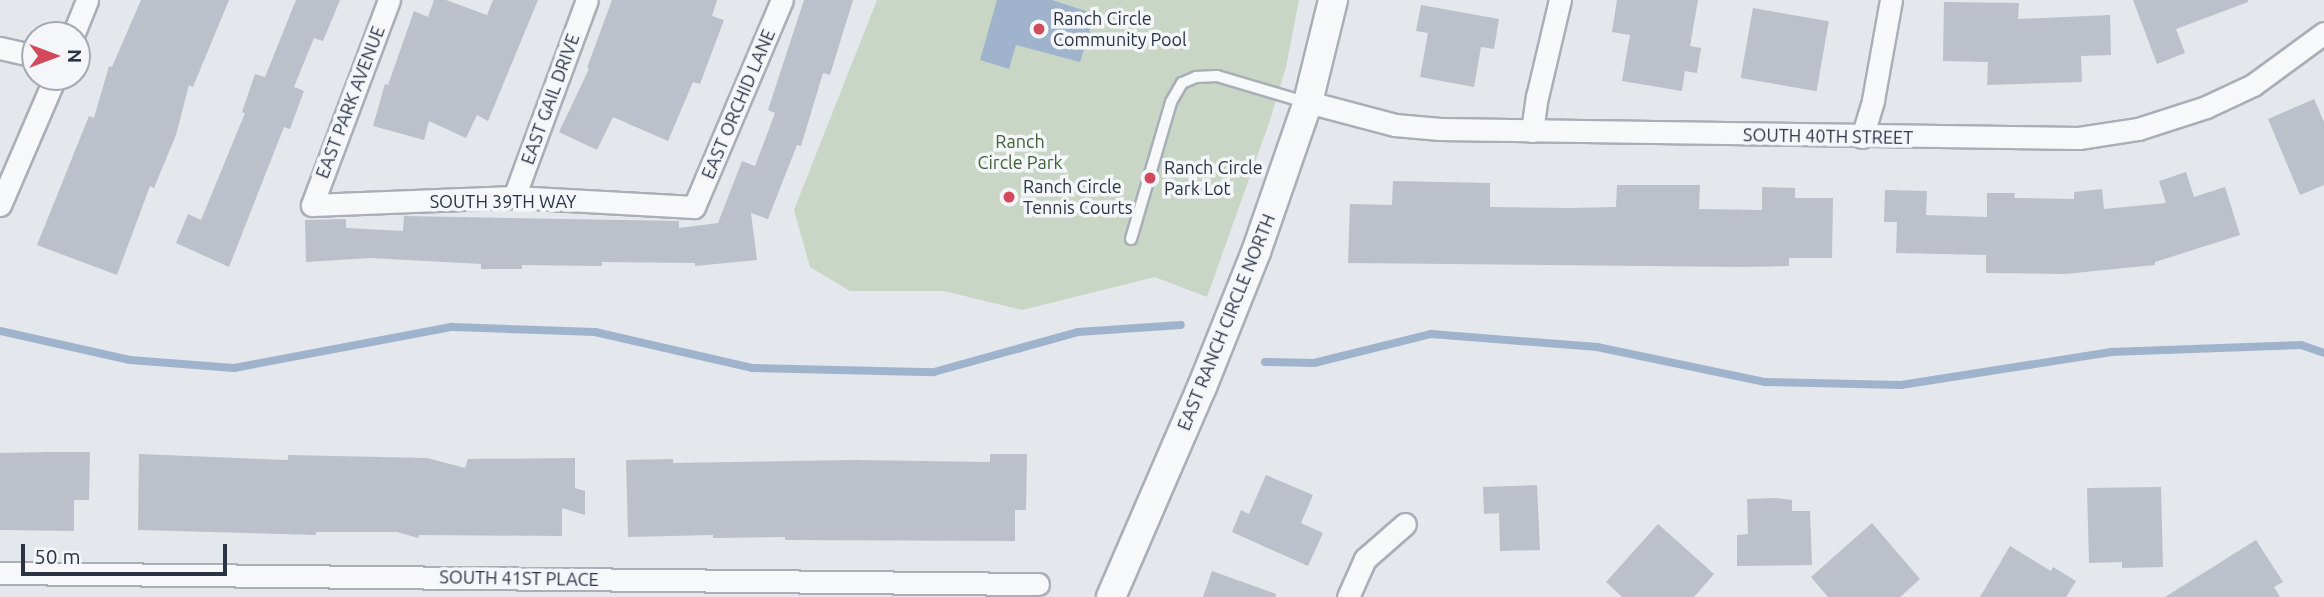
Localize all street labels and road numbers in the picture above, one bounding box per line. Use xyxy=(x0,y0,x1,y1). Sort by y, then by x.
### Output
street label: EAST PARK AVENUE xyxy=(311,23,389,181)
street label: EAST ORCHID LANE xyxy=(697,26,779,182)
street label: EAST GAIL DRIVE xyxy=(516,31,584,167)
street label: SOUTH 40TH STREET xyxy=(1743,124,1913,148)
street label: SOUTH 39TH WAY xyxy=(430,190,576,212)
street label: EAST RANCH CIRCLE NORTH xyxy=(1173,211,1279,433)
street label: SOUTH 41ST PLACE xyxy=(439,566,599,590)

